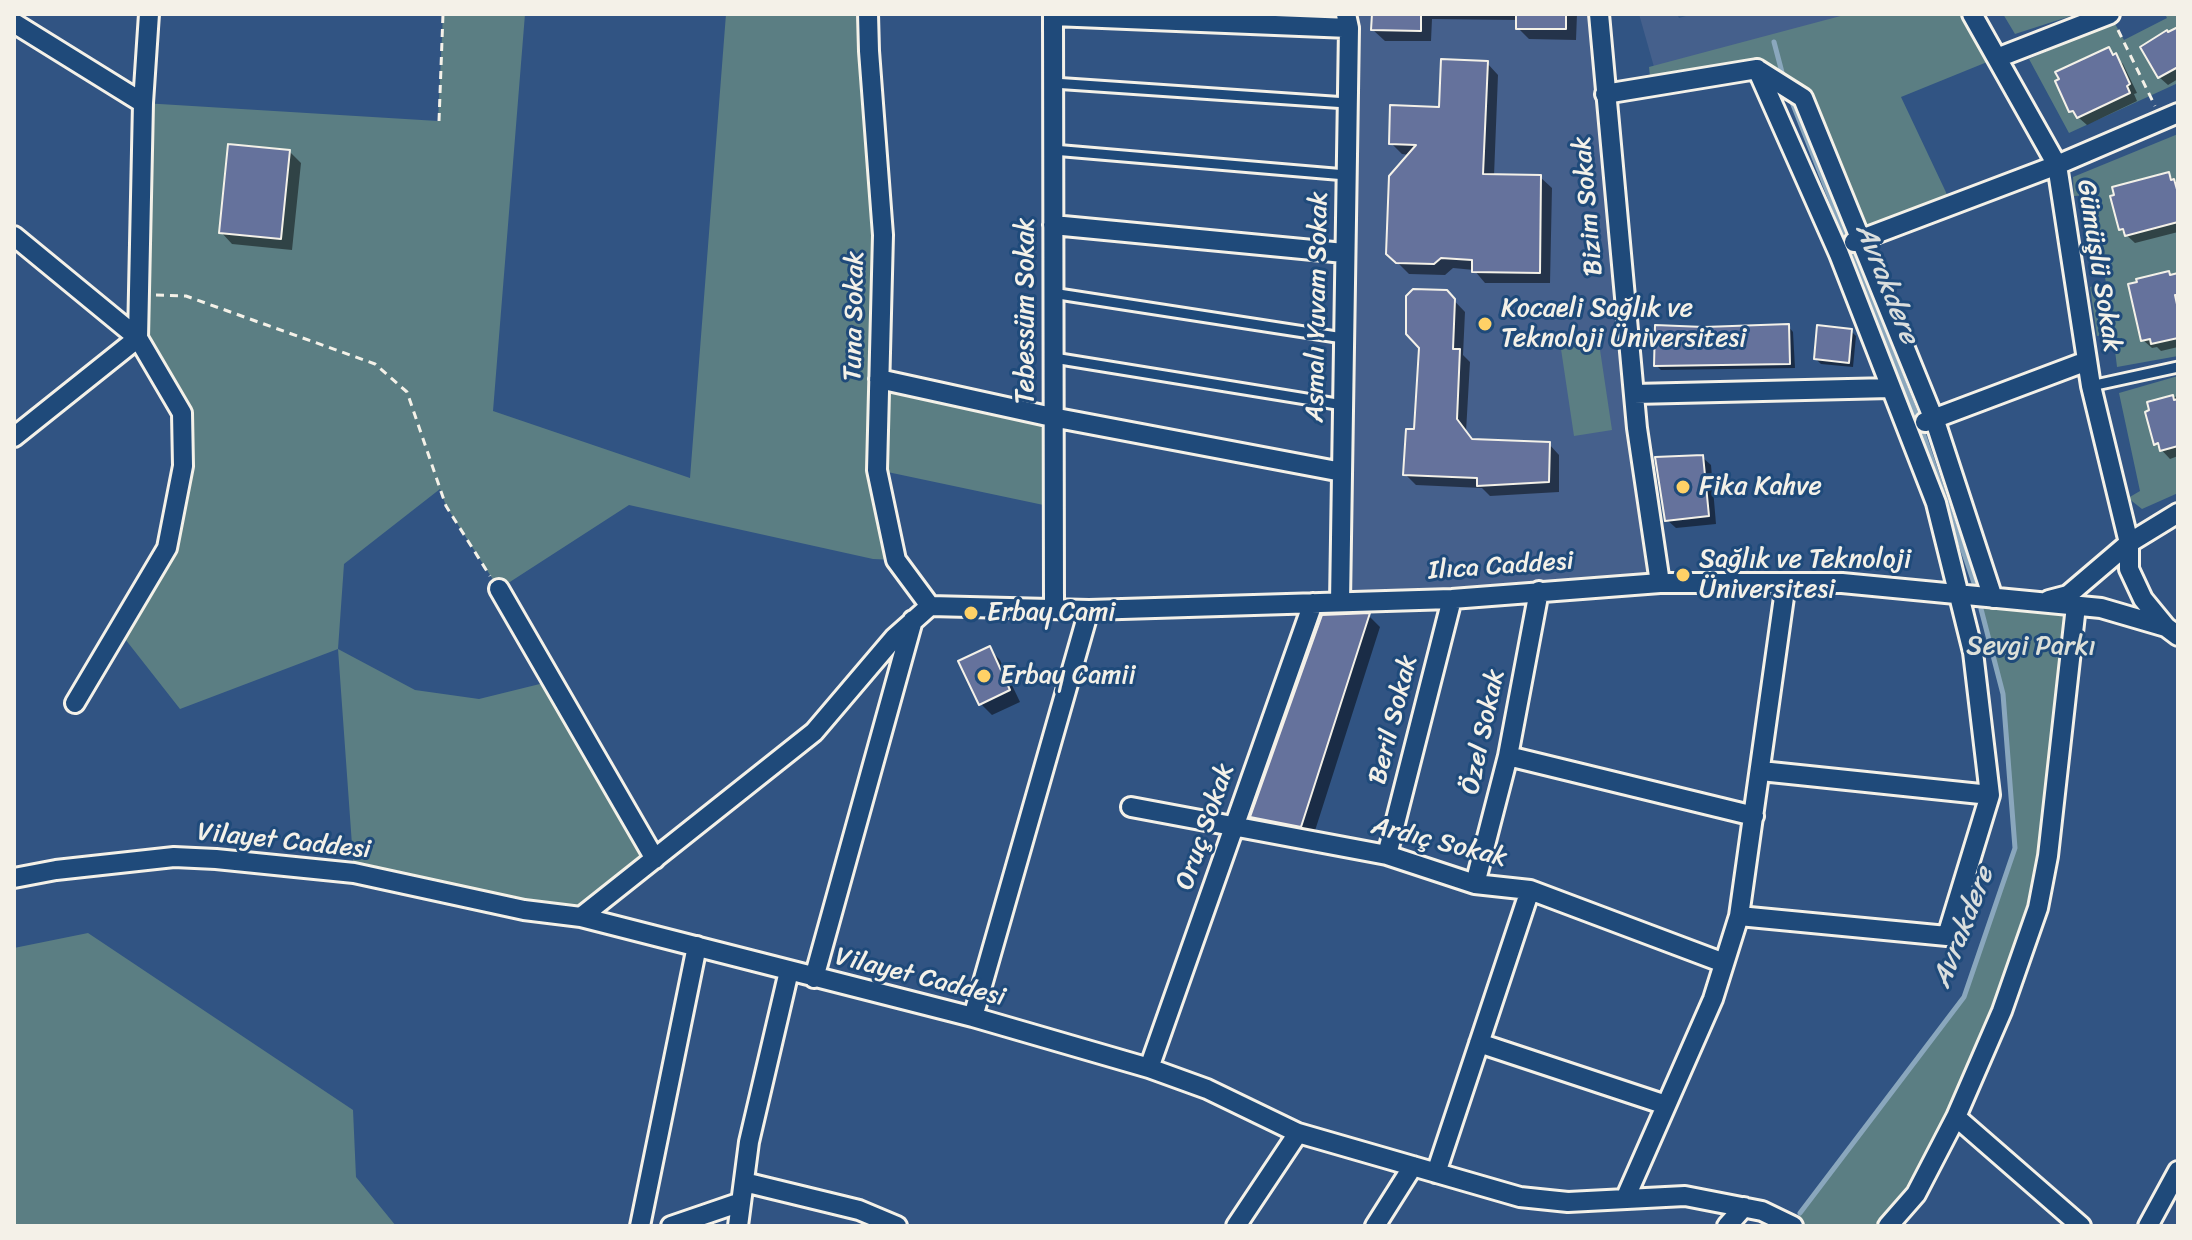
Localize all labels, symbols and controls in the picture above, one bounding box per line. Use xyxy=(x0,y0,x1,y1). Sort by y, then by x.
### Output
street label: Bizim Sokak xyxy=(1567,135,1611,277)
street label: Gümüşlü Sokak xyxy=(2069,177,2127,355)
street label: Asmalı Yuvam Sokak xyxy=(1300,191,1336,423)
street label: Tebessüm Sokak xyxy=(1010,218,1042,404)
water label: Avrakdere xyxy=(1847,219,1925,349)
street label: Tuna Sokak xyxy=(838,251,872,381)
place label: Kocaeli Sağlık ve Teknoloji Üniversitesi xyxy=(1501,293,1746,354)
marker: Kocaeli Sağlık ve Teknoloji Üniversitesi xyxy=(1476,315,1494,333)
place label: Fika Kahve xyxy=(1699,471,1822,503)
marker: Fika Kahve xyxy=(1674,478,1692,496)
place label: Sağlık ve Teknoloji Üniversitesi xyxy=(1699,544,1911,606)
street label: Ilıca Caddesi xyxy=(1427,546,1575,588)
marker: Sağlık ve Teknoloji Üniversitesi xyxy=(1674,566,1692,584)
place label: Erbay Cami xyxy=(987,597,1116,629)
marker: Erbay Cami xyxy=(962,604,980,622)
park label: Sevgi Parkı xyxy=(1966,631,2096,663)
street label: Beril Sokak xyxy=(1363,652,1425,788)
place label: Erbay Camii xyxy=(1000,660,1136,692)
marker: Erbay Camii xyxy=(975,667,993,685)
street label: Özel Sokak xyxy=(1456,667,1512,797)
street label: Oruç Sokak xyxy=(1170,760,1242,894)
street label: Ardıç Sokak xyxy=(1368,811,1510,875)
street label: Vilayet Caddesi xyxy=(196,817,372,867)
water label: Avrakdere xyxy=(1926,863,2002,993)
street label: Vilayet Caddesi xyxy=(832,942,1008,1014)

